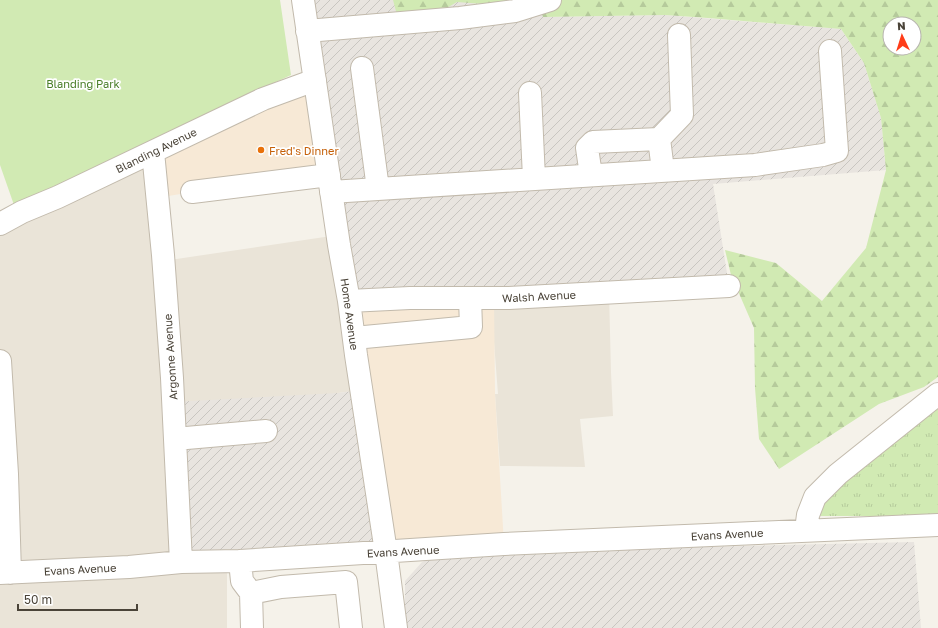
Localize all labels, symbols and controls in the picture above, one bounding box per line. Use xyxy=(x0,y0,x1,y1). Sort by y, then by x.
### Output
north arrow xyxy=(882,16,922,56)
text: N xyxy=(897,19,906,32)
park label: Blanding Park xyxy=(46,77,120,90)
street label: Blanding Avenue xyxy=(113,125,199,175)
place label: Fred's Dinner xyxy=(269,144,339,157)
marker: Fred's Dinner xyxy=(256,145,266,155)
street label: Home Avenue xyxy=(339,277,361,351)
street label: Walsh Avenue xyxy=(502,288,576,304)
street label: Argonne Avenue xyxy=(161,313,179,401)
street label: Evans Avenue xyxy=(690,526,764,542)
street label: Evans Avenue xyxy=(366,543,440,559)
street label: Evans Avenue xyxy=(43,561,117,577)
scale bar xyxy=(18,586,137,612)
text: 50 m xyxy=(24,592,52,607)

